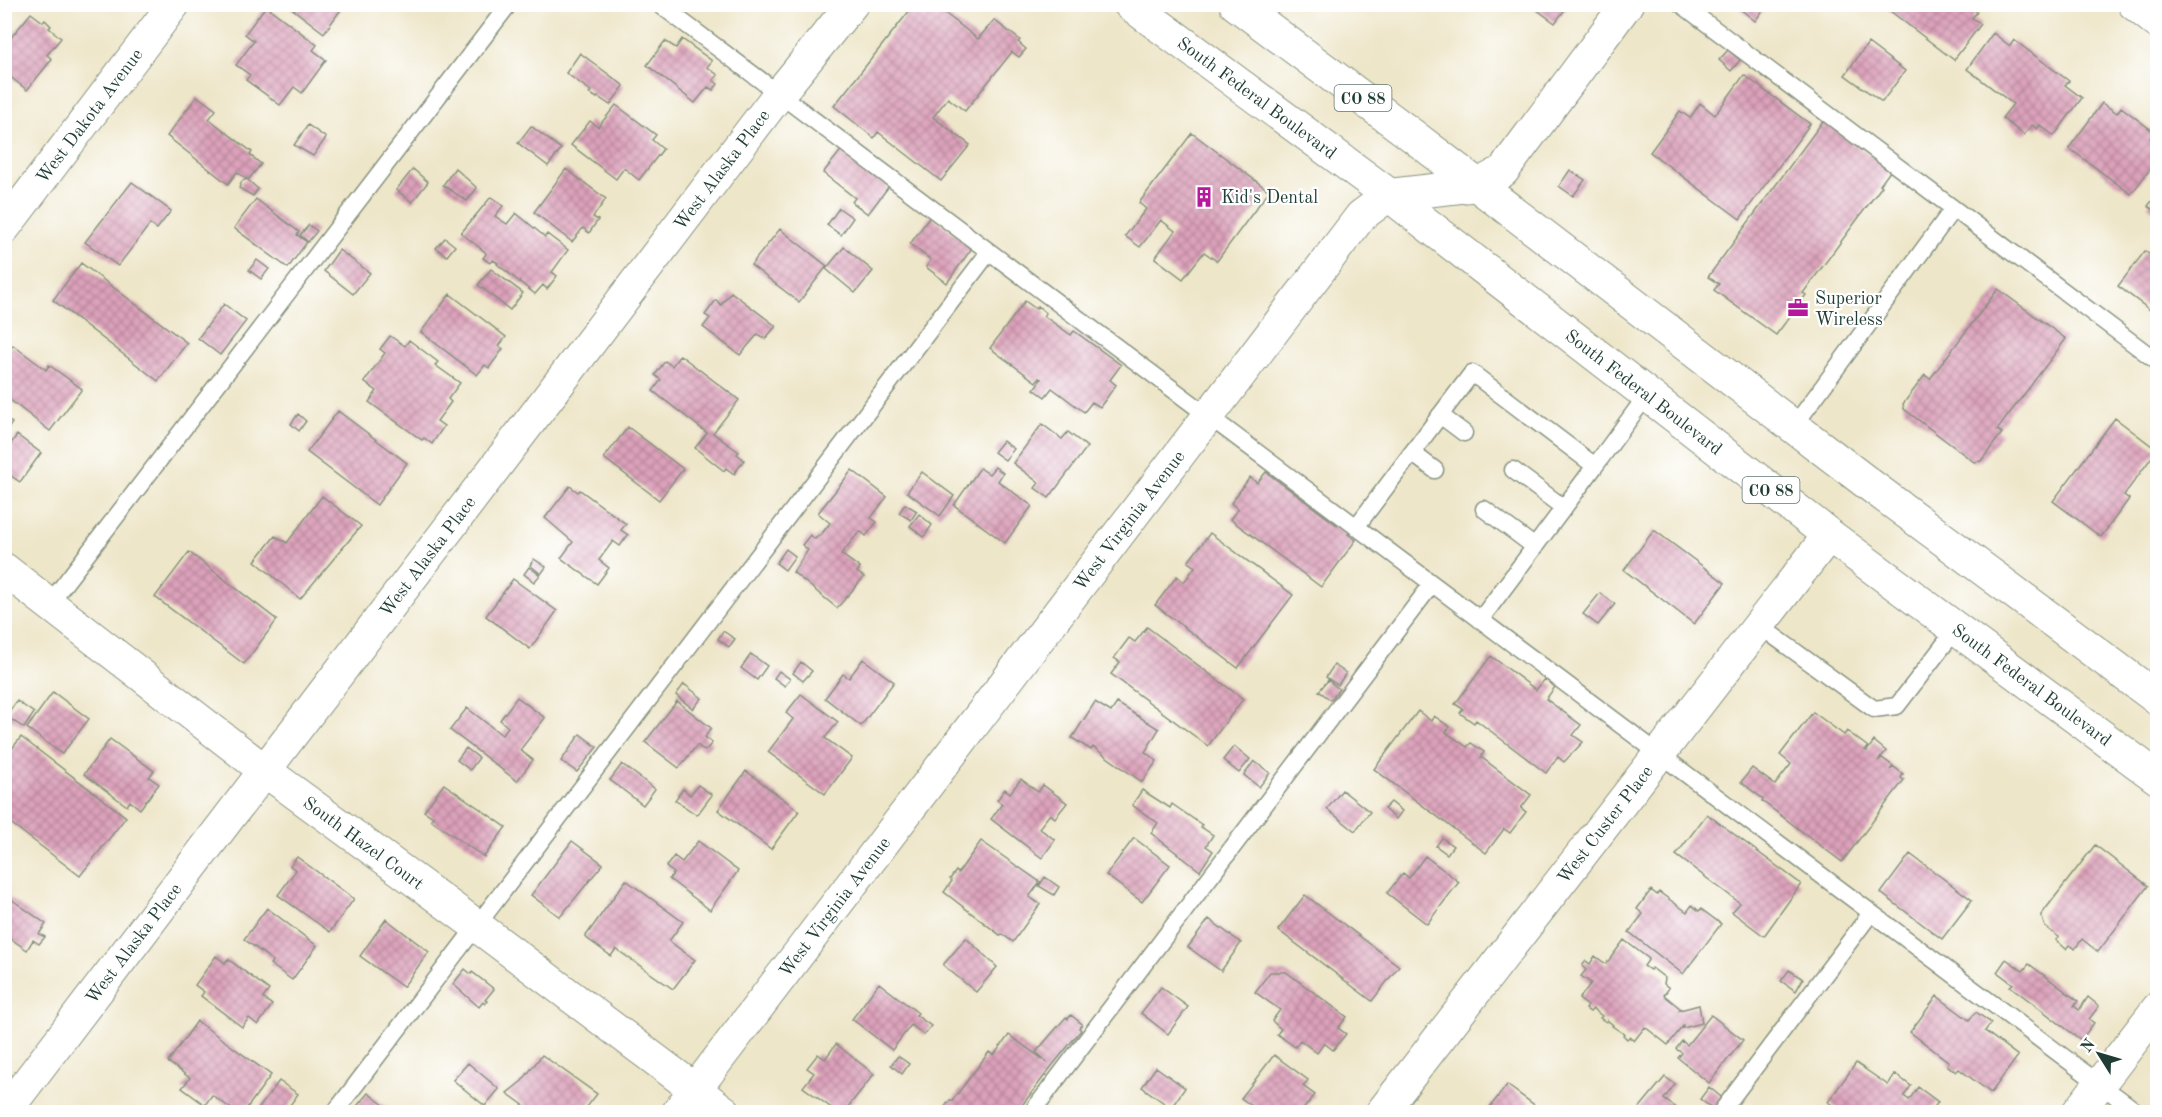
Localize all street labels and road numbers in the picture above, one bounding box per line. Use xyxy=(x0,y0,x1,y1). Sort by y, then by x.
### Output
street label: South Federal Boulevard xyxy=(1174,34,1339,163)
street label: West Dakota Avenue xyxy=(33,46,147,187)
road number: CO 88 xyxy=(1334,85,1392,111)
street label: West Alaska Place xyxy=(671,107,774,234)
street label: South Federal Boulevard xyxy=(1562,327,1725,459)
street label: West Virginia Avenue xyxy=(1071,448,1189,594)
road number: CO 88 xyxy=(1742,477,1800,503)
street label: West Alaska Place xyxy=(377,493,480,620)
street label: South Federal Boulevard xyxy=(1948,621,2114,750)
street label: West Custer Place xyxy=(1555,763,1657,887)
street label: South Hazel Court xyxy=(299,794,427,894)
street label: West Virginia Avenue xyxy=(776,834,894,981)
street label: West Alaska Place xyxy=(83,880,185,1007)

